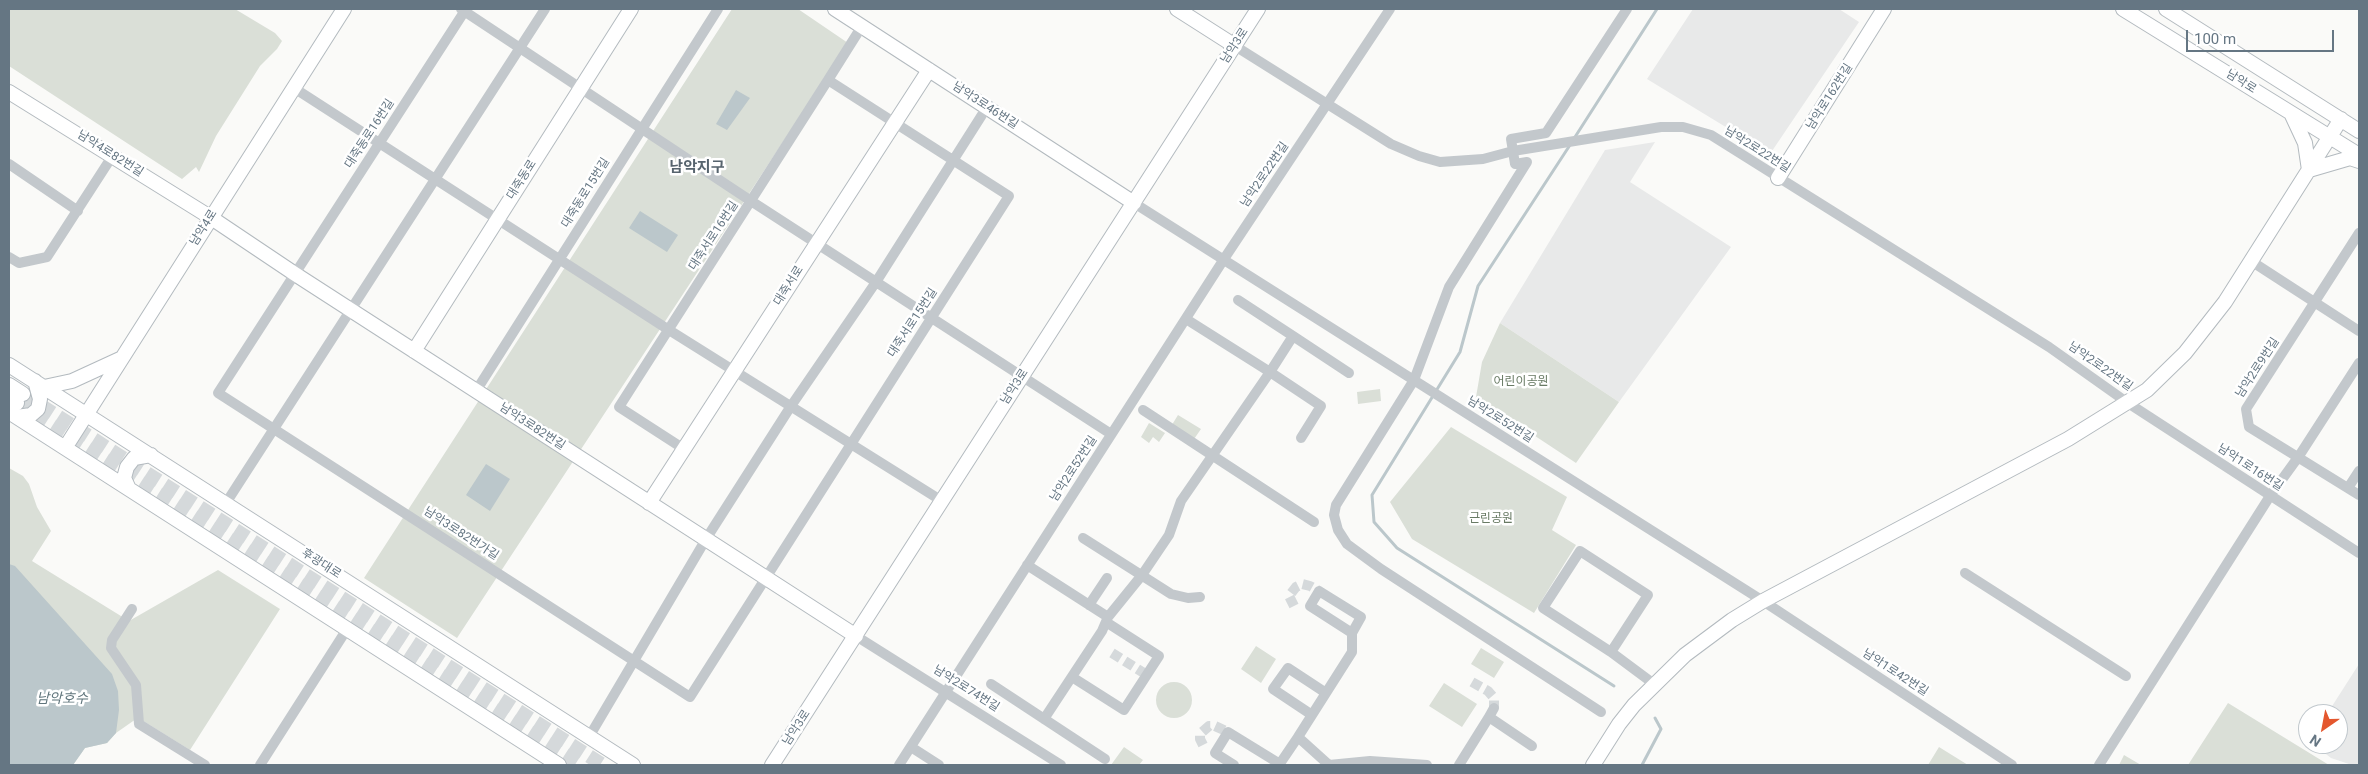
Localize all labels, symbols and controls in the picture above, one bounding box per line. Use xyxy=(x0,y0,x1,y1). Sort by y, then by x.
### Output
scale bar xyxy=(2188,20,2336,52)
street label: 남악3로 xyxy=(1218,25,1252,67)
text: 100 m xyxy=(2194,30,2236,48)
street label: 남악로162번길 xyxy=(1804,61,1856,133)
street label: 남악로 xyxy=(2223,67,2259,97)
street label: 남악3로46번길 xyxy=(949,79,1021,133)
street label: 대죽동로16번길 xyxy=(342,97,398,171)
street label: 남악2로22번길 xyxy=(1721,124,1793,176)
street label: 남악4로82번길 xyxy=(74,128,146,180)
street label: 남악2로22번길 xyxy=(1238,140,1292,210)
street label: 대죽동로15번길 xyxy=(559,155,613,231)
street label: 대죽동로 xyxy=(504,157,540,203)
district label: 남악지구 xyxy=(669,159,725,177)
street label: 대죽서로16번길 xyxy=(686,199,742,273)
street label: 남악4로 xyxy=(187,207,221,249)
street label: 대죽서로 xyxy=(771,263,807,309)
street label: 대죽서로15번길 xyxy=(885,286,941,360)
street label: 남악2로9번길 xyxy=(2233,335,2283,401)
street label: 남악2로22번길 xyxy=(2065,339,2135,395)
street label: 남악3로 xyxy=(998,366,1032,408)
park label: 어린이공원 xyxy=(1493,375,1549,389)
street label: 남악2로52번길 xyxy=(1464,394,1536,446)
street label: 남악3로82번길 xyxy=(496,400,568,454)
street label: 남악2로52번길 xyxy=(1047,433,1101,505)
street label: 남악1로16번길 xyxy=(2214,441,2286,495)
street label: 남악3로82번가길 xyxy=(421,504,501,564)
park label: 근린공원 xyxy=(1469,512,1513,526)
street label: 후광대로 xyxy=(299,546,343,582)
street label: 남악1로42번길 xyxy=(1859,646,1931,700)
street label: 남악2로74번길 xyxy=(930,663,1002,715)
water label: 남악호수 xyxy=(36,691,88,707)
north arrow xyxy=(2298,704,2348,754)
street label: 남악3로 xyxy=(780,707,814,749)
text: N xyxy=(2307,731,2324,750)

